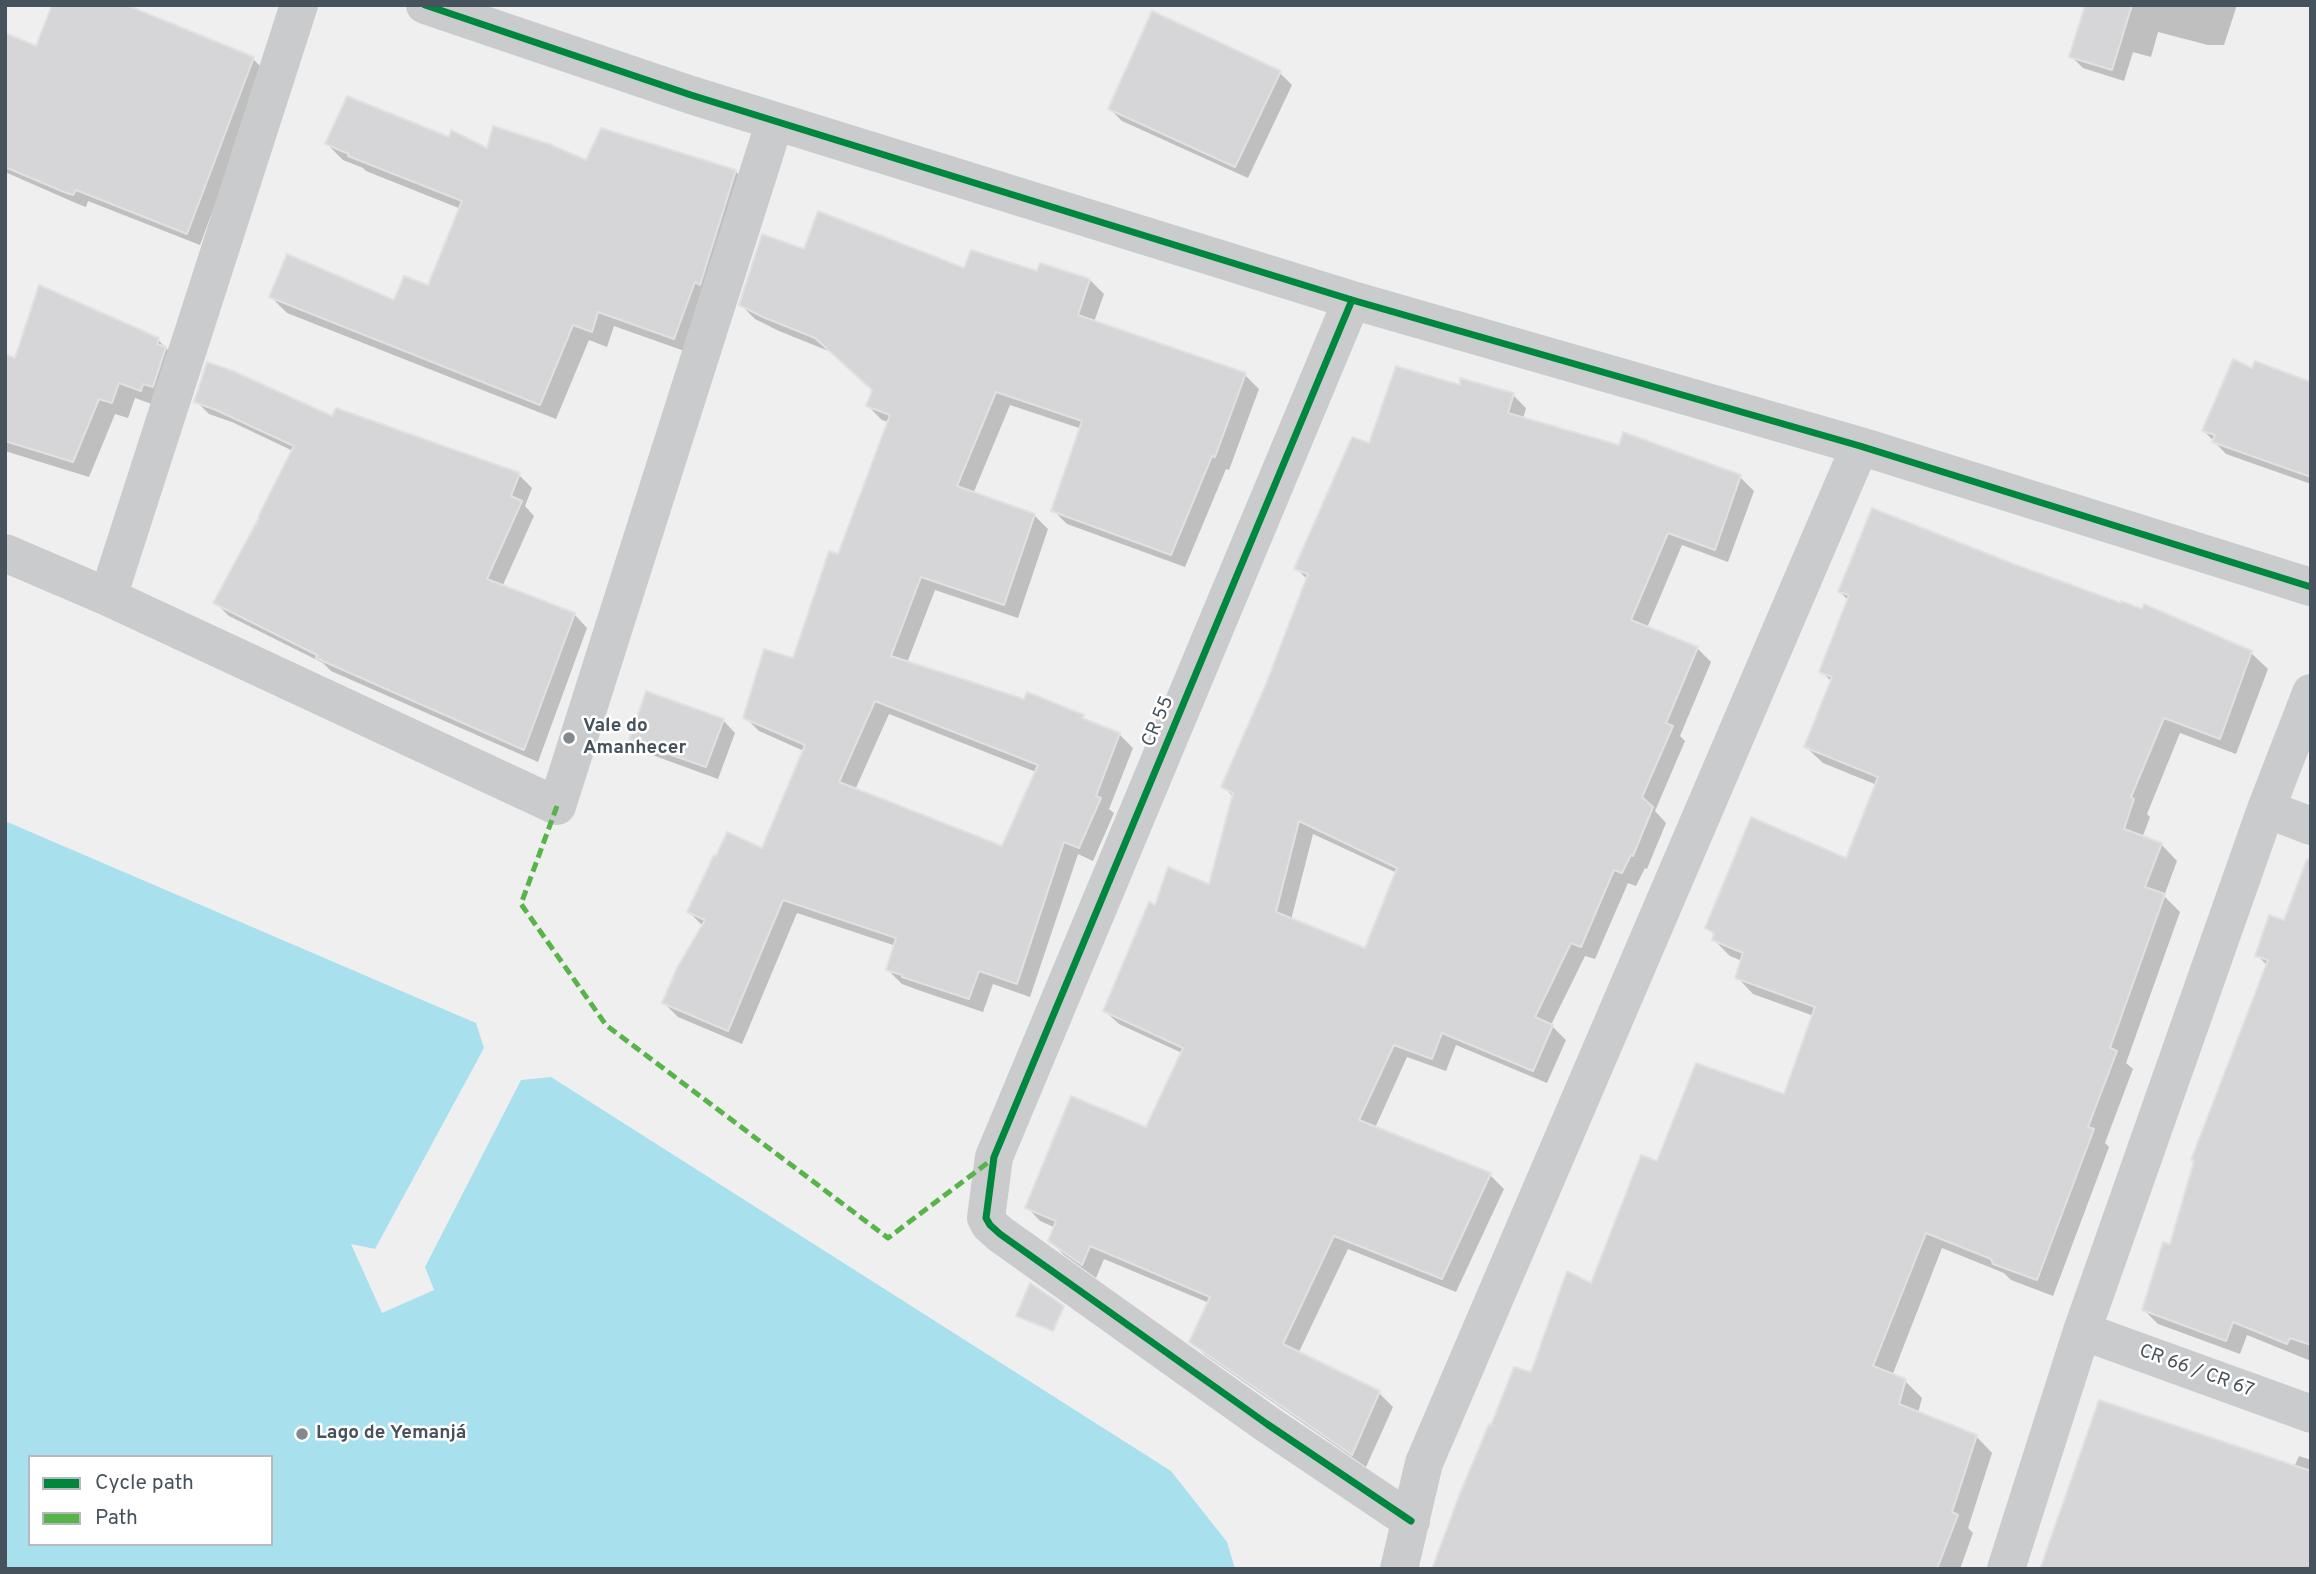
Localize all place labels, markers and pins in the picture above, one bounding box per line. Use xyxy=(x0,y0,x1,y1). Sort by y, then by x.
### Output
place label: Vale do Amanhecer xyxy=(583,716,686,760)
marker: Vale do Amanhecer xyxy=(561,730,577,746)
place label: Lago de Yemanjá xyxy=(316,1423,466,1445)
marker: Lago de Yemanjá xyxy=(294,1426,310,1442)

